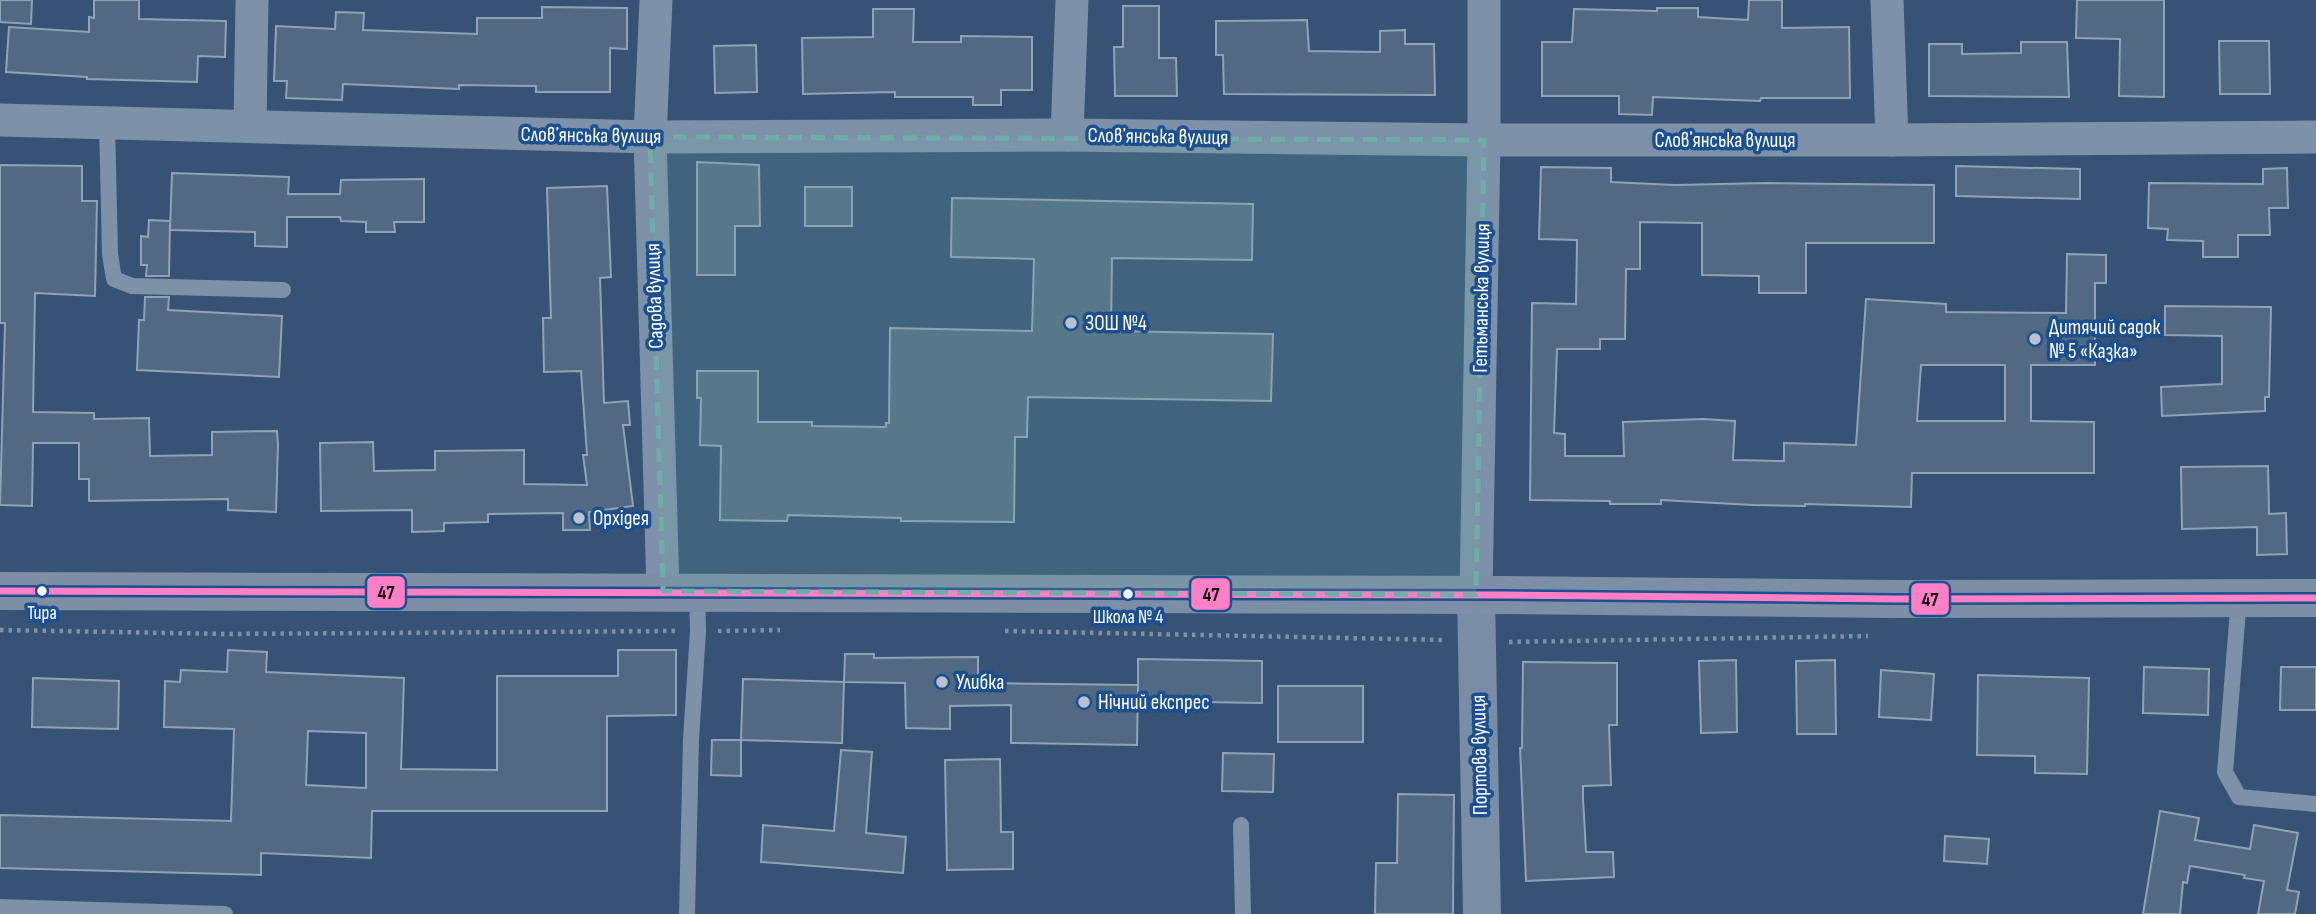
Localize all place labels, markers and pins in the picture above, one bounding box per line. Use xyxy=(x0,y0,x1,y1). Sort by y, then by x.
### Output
place label: ЗОШ №4 xyxy=(1085,311,1147,336)
marker: ЗОШ №4 xyxy=(1063,315,1079,331)
place label: Дитячий садок № 5 «Казка» xyxy=(2049,315,2160,364)
marker: Дитячий садок № 5 «Казка» xyxy=(2027,331,2043,347)
place label: Орхідея xyxy=(593,506,649,531)
marker: Орхідея xyxy=(571,510,587,526)
marker: Тира xyxy=(35,584,49,598)
marker: Школа № 4 xyxy=(1121,587,1135,601)
place label: Тира xyxy=(27,602,57,625)
place label: Школа № 4 xyxy=(1093,606,1163,629)
place label: Улибка xyxy=(956,670,1004,695)
marker: Улибка xyxy=(934,674,950,690)
place label: Нічний експрес xyxy=(1098,690,1210,715)
marker: Нічний експрес xyxy=(1076,694,1092,710)

